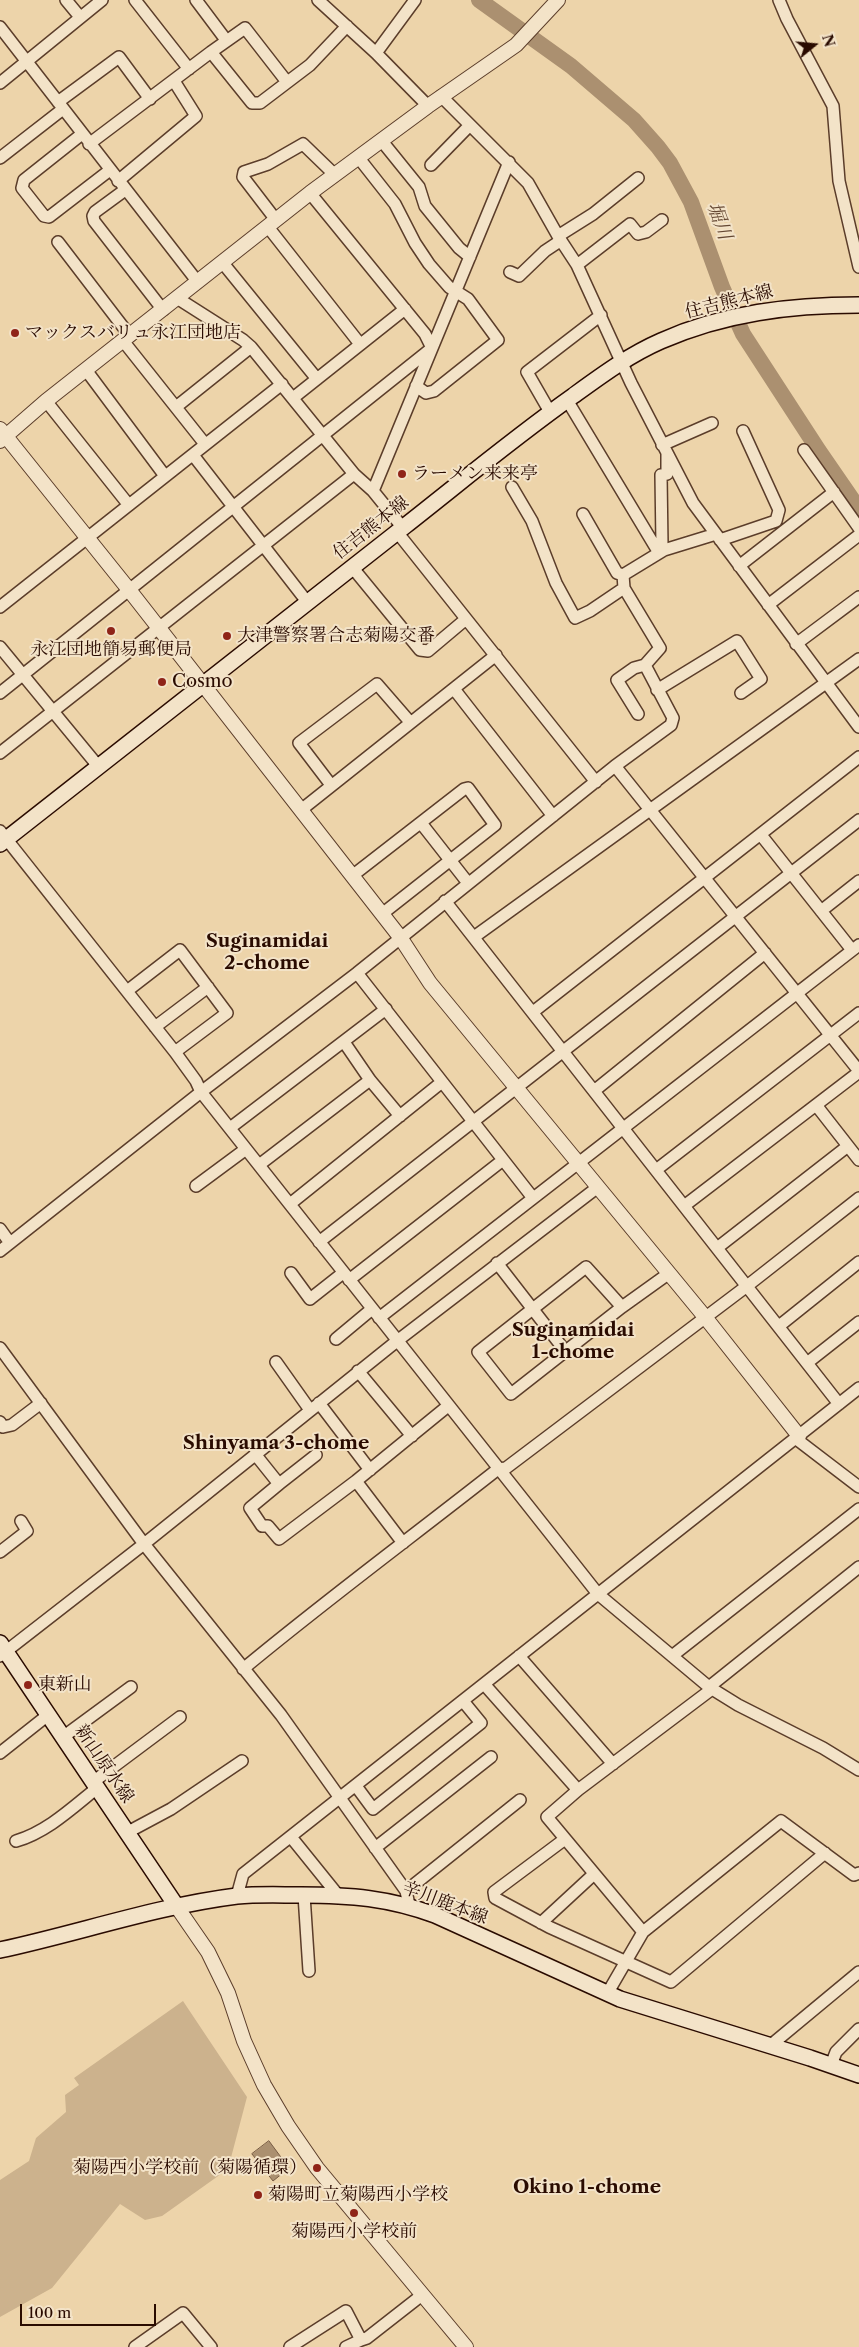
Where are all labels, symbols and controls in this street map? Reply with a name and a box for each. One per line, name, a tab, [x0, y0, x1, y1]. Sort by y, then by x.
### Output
north arrow	[789, 20, 839, 70]
text: N	[818, 32, 839, 49]
water label: 堀川	[702, 199, 736, 243]
street label: 住吉熊本線	[683, 281, 775, 323]
place label: マックスバリュ永江団地店	[25, 322, 241, 344]
marker: マックスバリュ永江団地店	[9, 327, 21, 339]
place label: ラーメン来来亭	[412, 463, 538, 485]
marker: ラーメン来来亭	[396, 468, 408, 480]
street label: 住吉熊本線	[329, 492, 413, 564]
marker: 永江団地簡易郵便局	[105, 625, 117, 637]
place label: 大津警察署合志菊陽交番	[237, 625, 435, 647]
marker: 大津警察署合志菊陽交番	[221, 630, 233, 642]
place label: 永江団地簡易郵便局	[30, 639, 192, 661]
place label: Cosmo	[172, 671, 233, 693]
marker: Cosmo	[156, 676, 168, 688]
district label: Suginamidai 2-chome	[206, 931, 328, 975]
district label: Suginamidai 1-chome	[512, 1320, 634, 1364]
district label: Shinyama 3-chome	[183, 1433, 369, 1455]
place label: 東新山	[38, 1674, 92, 1696]
marker: 東新山	[22, 1679, 34, 1691]
street label: 新山原水線	[70, 1721, 138, 1807]
street label: 辛川鹿本線	[399, 1877, 491, 1929]
place label: 菊陽西小学校前（菊陽循環）	[73, 2157, 307, 2179]
marker: 菊陽西小学校前（菊陽循環）	[311, 2162, 323, 2174]
district label: Okino 1-chome	[513, 2177, 661, 2199]
place label: 菊陽町立菊陽西小学校	[268, 2184, 448, 2206]
marker: 菊陽町立菊陽西小学校	[252, 2189, 264, 2201]
marker: 菊陽西小学校前	[348, 2207, 360, 2219]
place label: 菊陽西小学校前	[291, 2221, 417, 2243]
scale bar	[22, 2294, 159, 2326]
text: 100 m	[28, 2303, 71, 2322]

